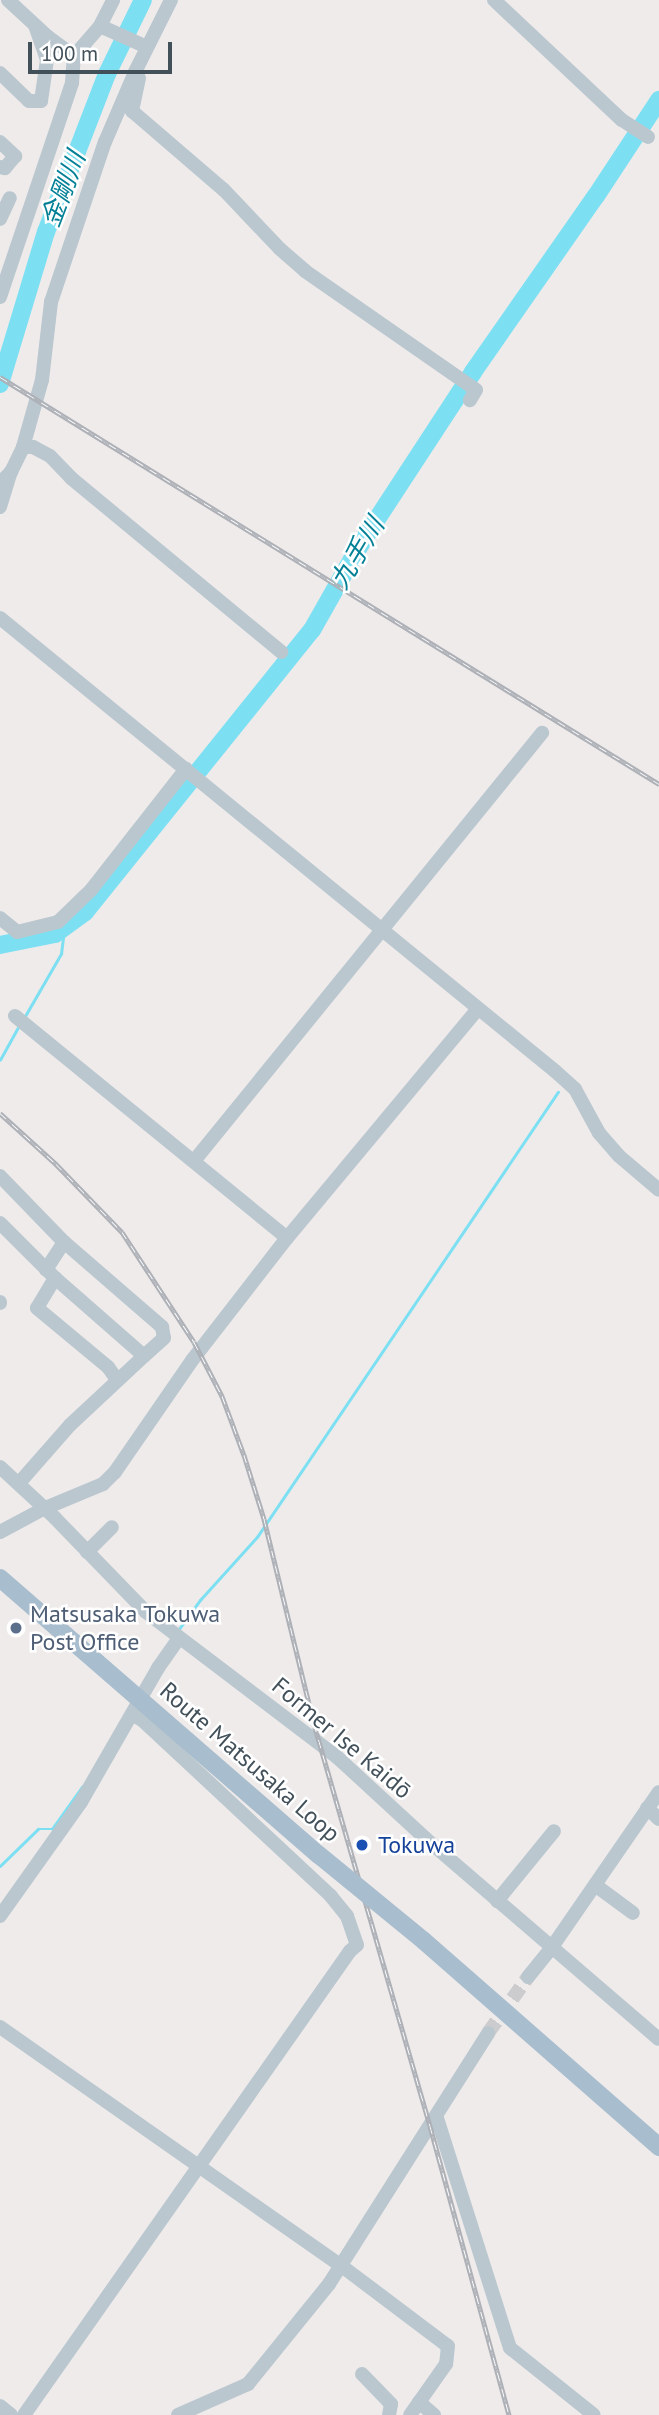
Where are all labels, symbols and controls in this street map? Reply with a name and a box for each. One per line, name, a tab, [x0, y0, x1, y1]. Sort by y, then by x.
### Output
scale bar	[32, 28, 175, 72]
text: 100 m	[41, 40, 98, 67]
water label: 金剛川	[34, 147, 92, 231]
water label: 九手川	[324, 512, 390, 594]
place label: Matsusaka Tokuwa Post Office	[30, 1600, 221, 1656]
marker: Matsusaka Tokuwa Post Office	[8, 1620, 24, 1636]
street label: Former Ise Kaidō	[266, 1671, 418, 1805]
street label: Route Matsusaka Loop	[154, 1676, 346, 1848]
place label: Tokuwa	[378, 1831, 455, 1859]
marker: Tokuwa	[352, 1835, 372, 1855]

